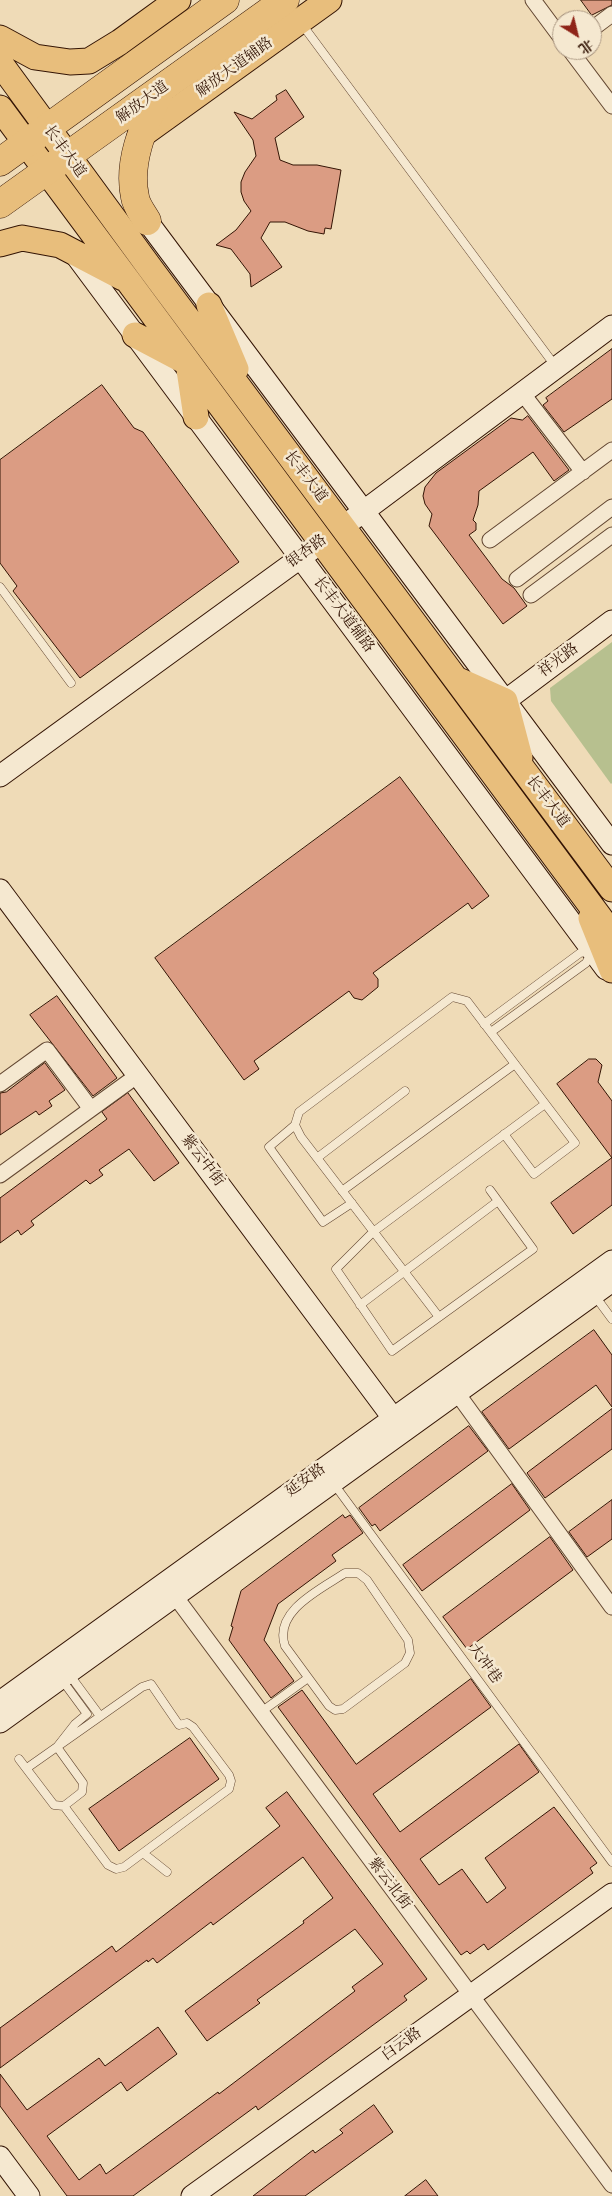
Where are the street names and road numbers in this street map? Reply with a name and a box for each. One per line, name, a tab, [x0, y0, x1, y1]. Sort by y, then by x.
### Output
street label: 解放大道辅路	[193, 34, 277, 102]
street label: 解放大道	[113, 78, 173, 128]
street label: 长丰大道	[39, 122, 89, 182]
street label: 长丰大道	[280, 448, 330, 506]
street label: 银杏路	[284, 531, 330, 573]
street label: 长丰大道辅路	[309, 574, 377, 656]
street label: 祥光路	[536, 640, 582, 682]
street label: 长丰大道	[522, 773, 572, 831]
street label: 紫云中街	[177, 1132, 227, 1190]
street label: 延安路	[283, 1460, 329, 1502]
street label: 大冲巷	[463, 1641, 505, 1687]
street label: 紫云北街	[364, 1855, 414, 1913]
street label: 白云路	[379, 2024, 425, 2066]

